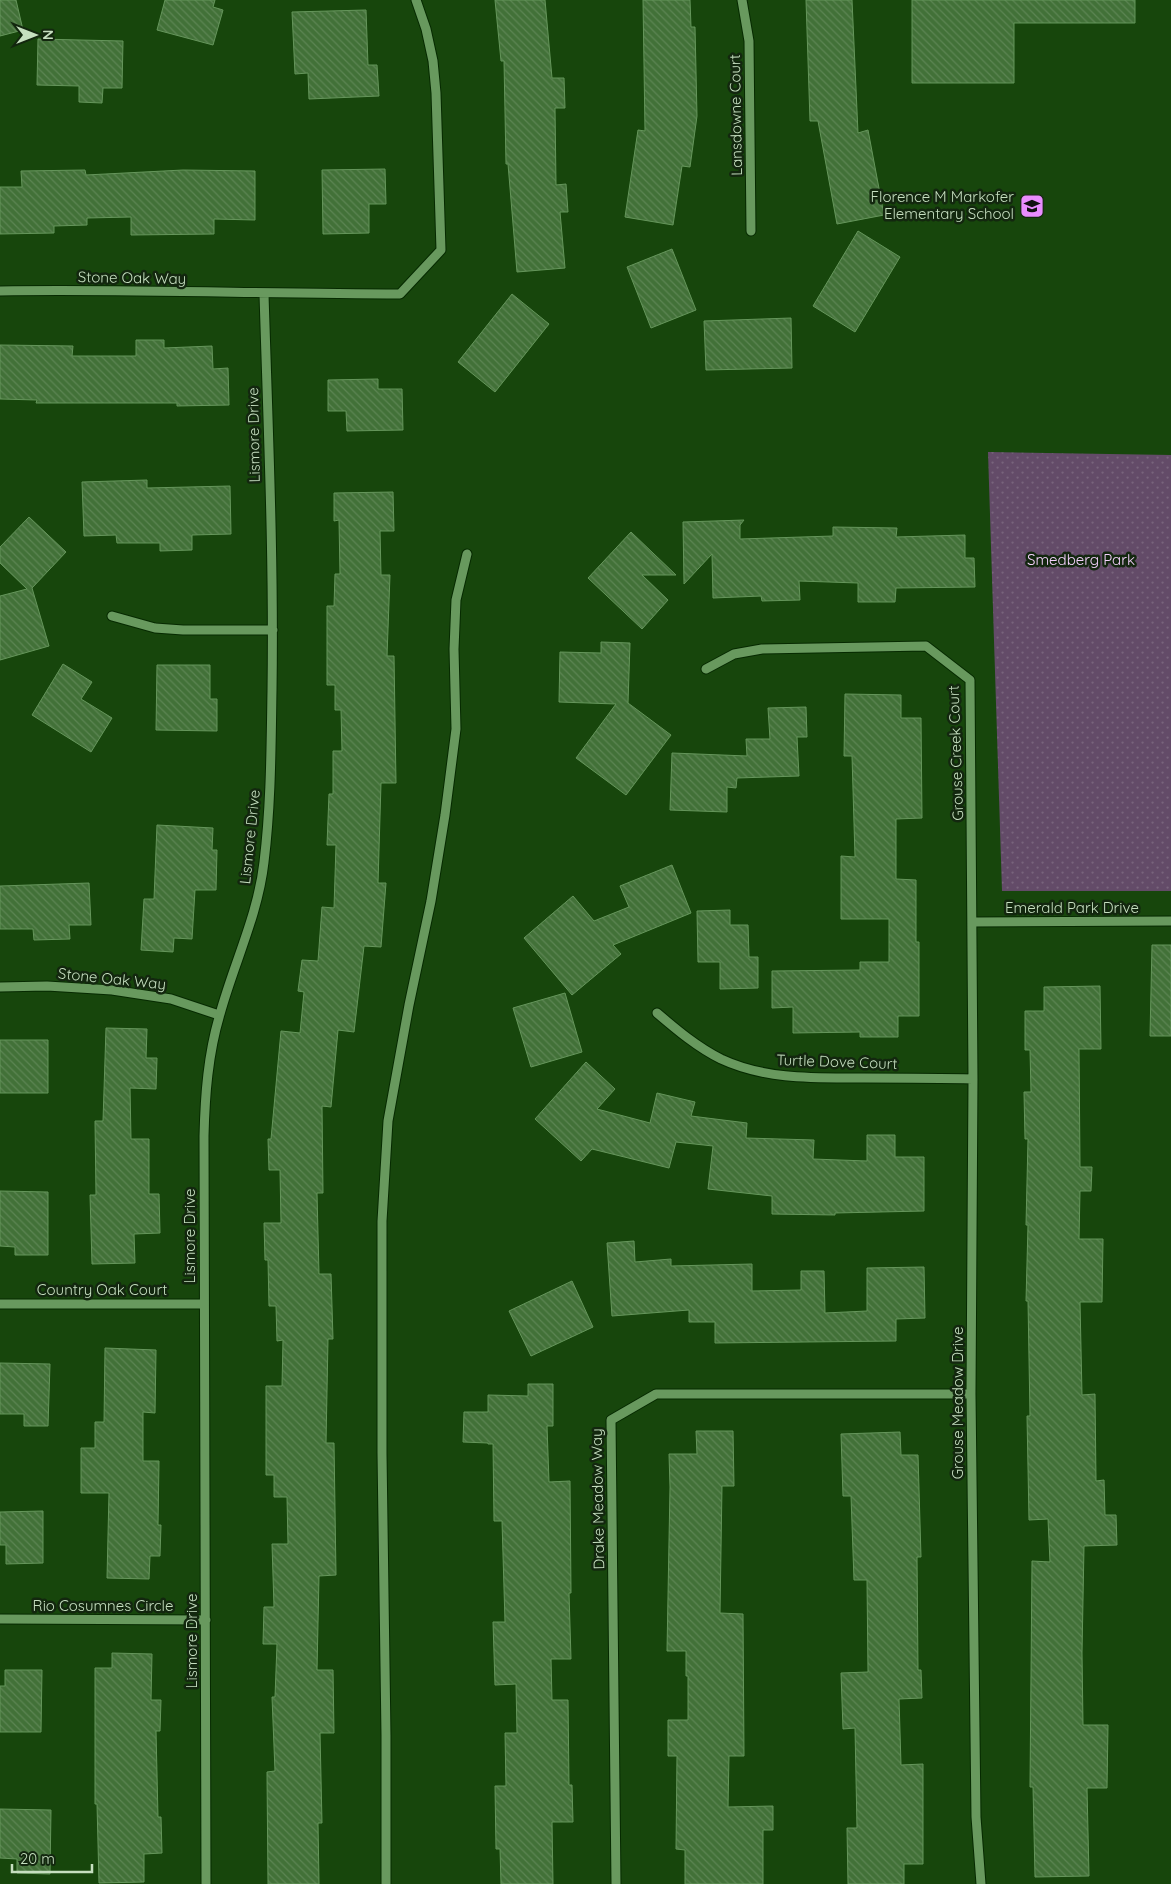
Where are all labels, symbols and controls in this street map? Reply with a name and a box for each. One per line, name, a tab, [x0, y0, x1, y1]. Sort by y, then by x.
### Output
north arrow	[10, 10, 60, 60]
text: N	[39, 30, 57, 40]
street label: Lansdowne Court	[725, 54, 746, 176]
place label: Florence M Markofer Elementary School	[871, 187, 1014, 223]
school or university icon: Florence M Markofer Elementary School	[1019, 193, 1045, 219]
street label: Stone Oak Way	[78, 267, 186, 288]
street label: Lismore Drive	[243, 387, 264, 483]
park label: Smedberg Park	[1027, 550, 1135, 569]
street label: Grouse Creek Court	[944, 685, 967, 821]
street label: Lismore Drive	[235, 789, 264, 885]
street label: Emerald Park Drive	[1005, 898, 1139, 917]
street label: Stone Oak Way	[57, 963, 167, 994]
street label: Turtle Dove Court	[776, 1050, 898, 1073]
street label: Lismore Drive	[180, 1188, 199, 1284]
street label: Country Oak Court	[37, 1280, 167, 1299]
street label: Grouse Meadow Drive	[948, 1327, 967, 1479]
street label: Drake Meadow Way	[587, 1428, 608, 1570]
street label: Lismore Drive	[182, 1593, 201, 1689]
street label: Rio Cosumnes Circle	[33, 1596, 173, 1615]
scale bar	[12, 1842, 92, 1874]
text: 20 m	[20, 1849, 55, 1868]

